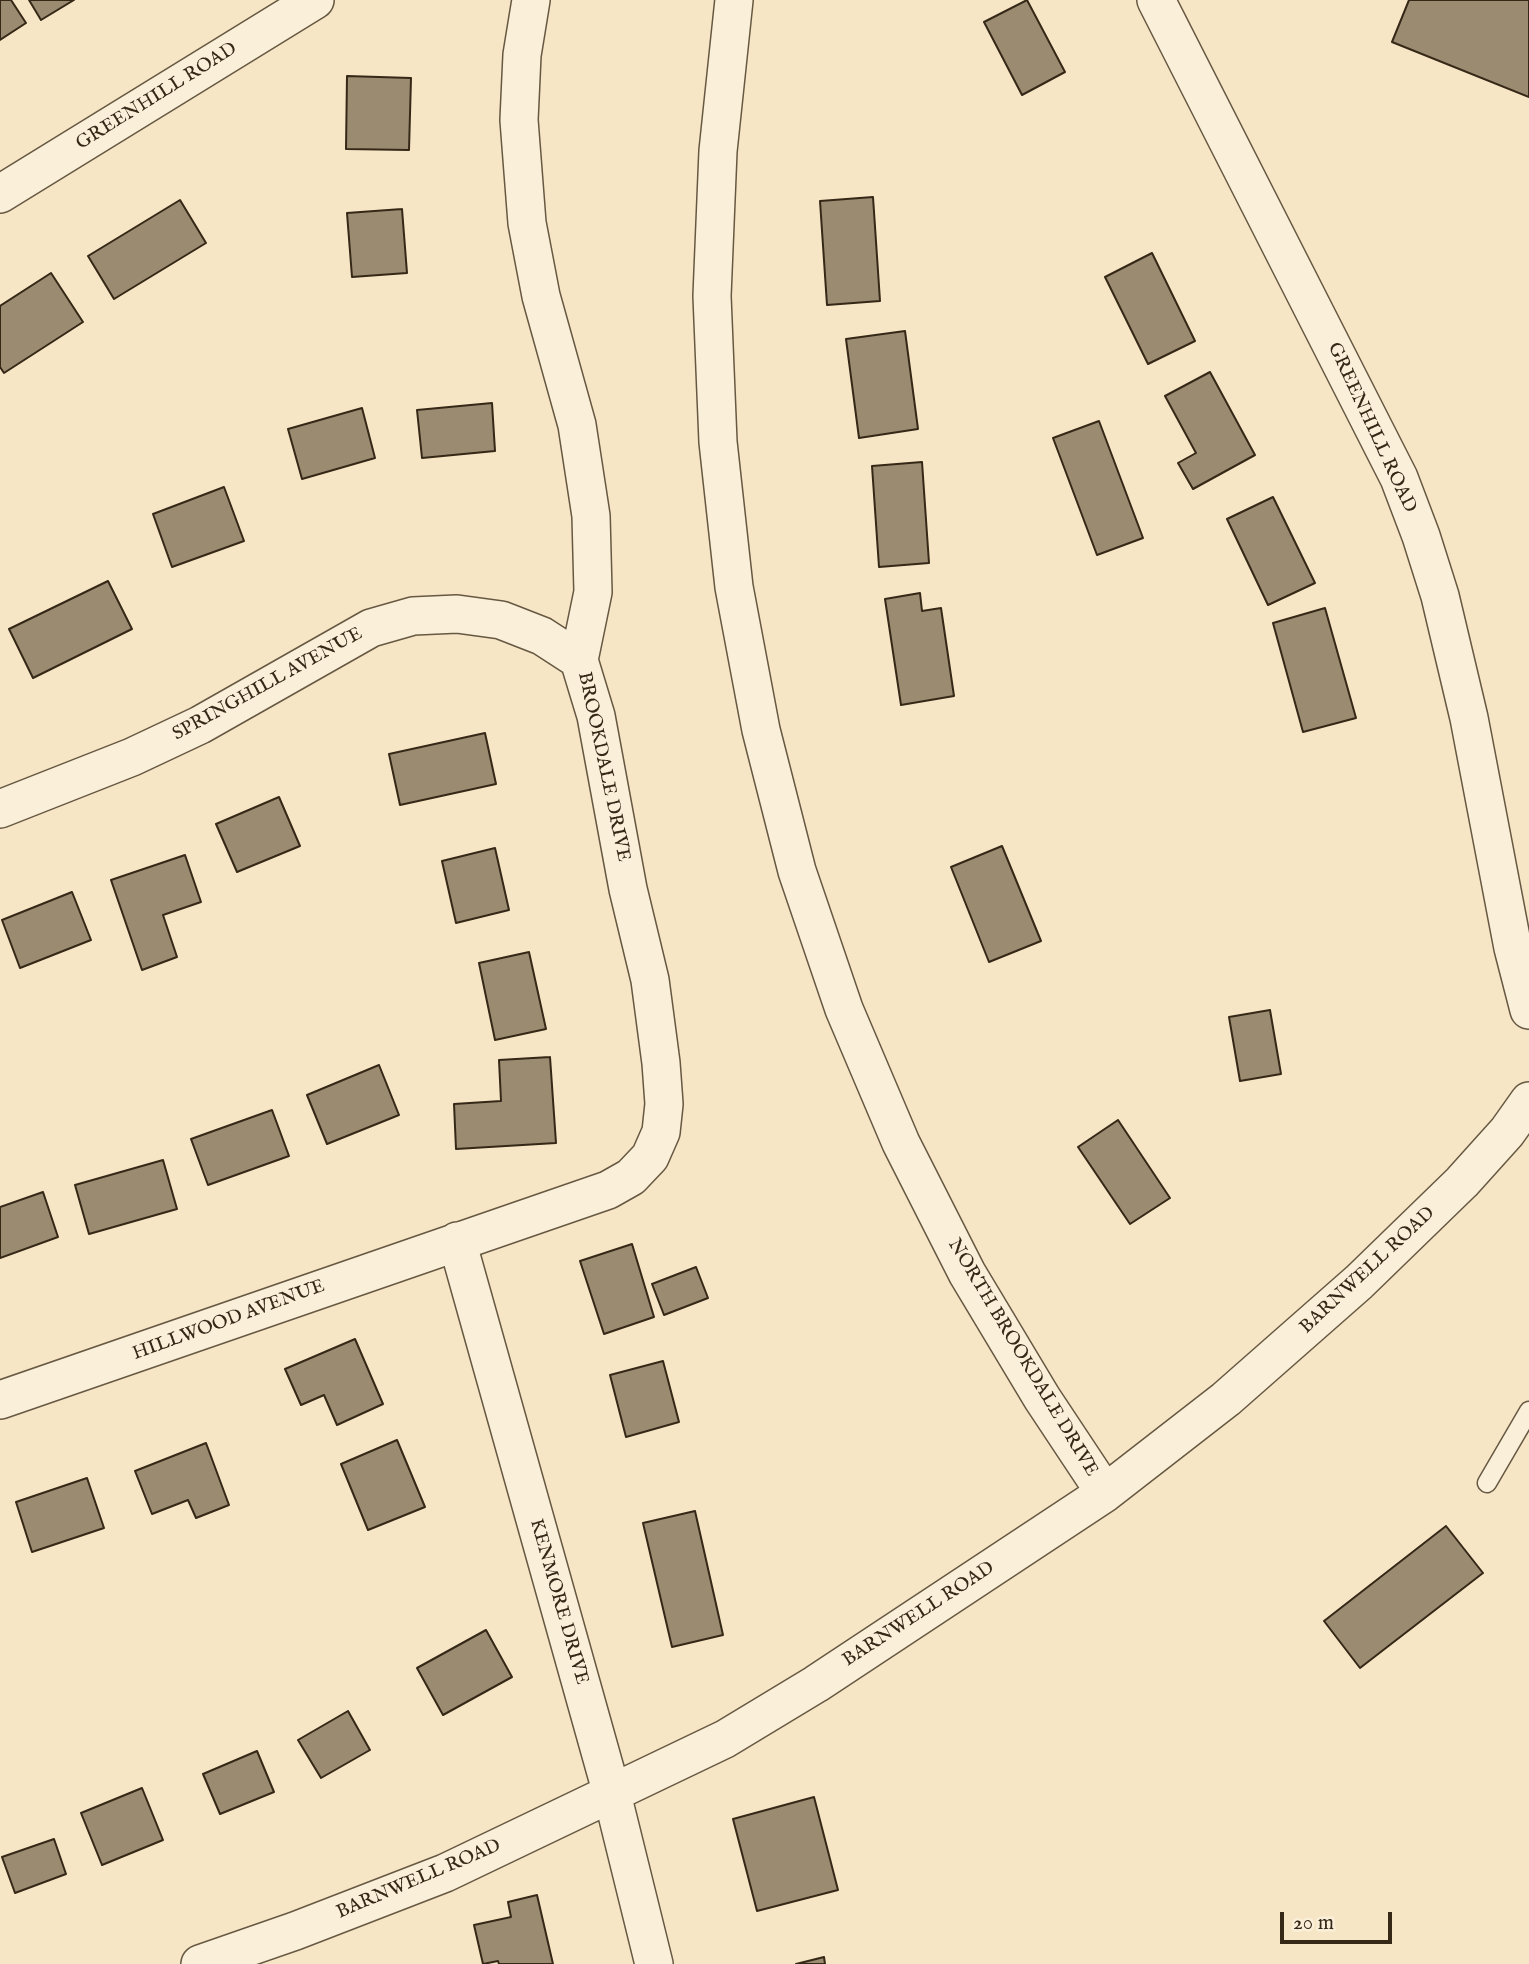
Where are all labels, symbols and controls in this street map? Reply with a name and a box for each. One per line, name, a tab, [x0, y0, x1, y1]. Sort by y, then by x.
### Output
street label: GREENHILL ROAD	[72, 38, 242, 156]
street label: GREENHILL ROAD	[1322, 339, 1420, 517]
street label: SPRINGHILL AVENUE	[169, 623, 367, 747]
street label: BROOKDALE DRIVE	[572, 670, 634, 864]
street label: BARNWELL ROAD	[1296, 1203, 1440, 1339]
street label: NORTH BROOKDALE DRIVE	[942, 1235, 1102, 1481]
street label: HILLWOOD AVENUE	[130, 1276, 328, 1366]
street label: KENMORE DRIVE	[523, 1517, 593, 1687]
street label: BARNWELL ROAD	[839, 1557, 999, 1673]
street label: BARNWELL ROAD	[333, 1835, 505, 1925]
scale bar	[1284, 1898, 1396, 1942]
text: 20 m	[1293, 1910, 1334, 1937]

